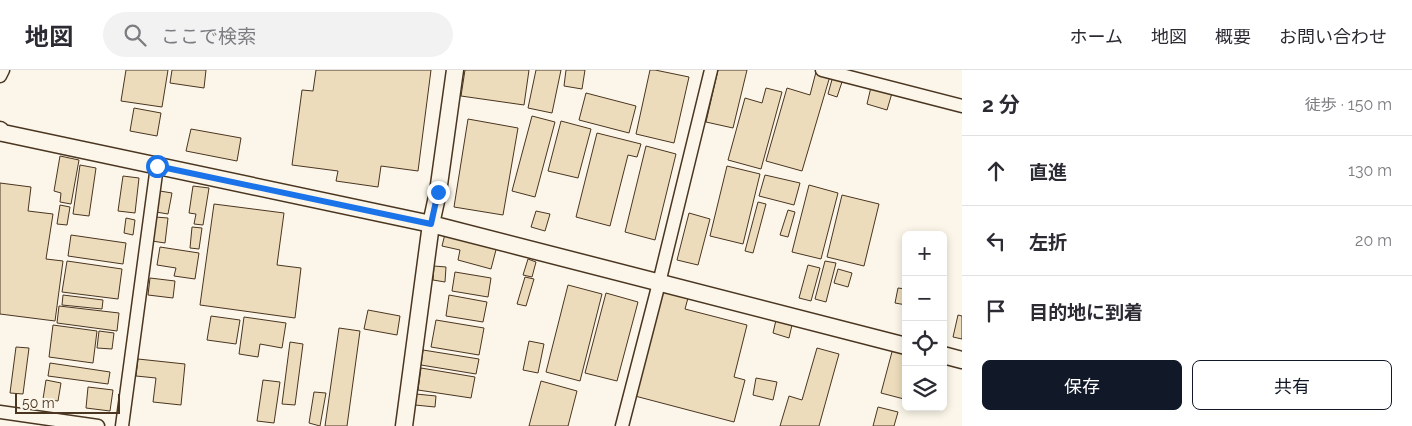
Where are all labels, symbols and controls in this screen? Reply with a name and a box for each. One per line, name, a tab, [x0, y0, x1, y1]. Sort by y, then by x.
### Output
search box	[103, 12, 453, 57]
icon: search	[121, 21, 149, 49]
text: 地図	[25, 22, 73, 51]
text: ここで検索	[161, 25, 256, 47]
text: ホーム	[1070, 26, 1123, 47]
text: 地図	[1151, 26, 1187, 47]
text: 概要	[1215, 26, 1251, 47]
text: お問い合わせ	[1279, 26, 1387, 47]
text: 2 分	[982, 92, 1020, 117]
text: 徒歩 · 150 m	[1305, 95, 1392, 114]
route start	[146, 155, 169, 178]
icon: ahead	[982, 157, 1010, 185]
text: 直進	[1029, 161, 1067, 183]
text: 130 m	[1348, 161, 1392, 180]
route end	[427, 181, 450, 204]
icon: left	[982, 227, 1010, 255]
map controls	[902, 231, 947, 411]
button: +	[902, 231, 947, 276]
text: 左折	[1029, 231, 1067, 253]
text: 20 m	[1355, 231, 1392, 250]
button: −	[902, 276, 947, 321]
icon: arrive	[982, 297, 1010, 325]
text: 目的地に到着	[1029, 301, 1143, 323]
button: locate	[902, 321, 947, 366]
button: 保存	[982, 360, 1182, 410]
button: 共有	[1192, 360, 1392, 410]
button: layers	[902, 366, 947, 411]
scale bar	[15, 391, 120, 414]
text: 50 m	[22, 395, 55, 411]

